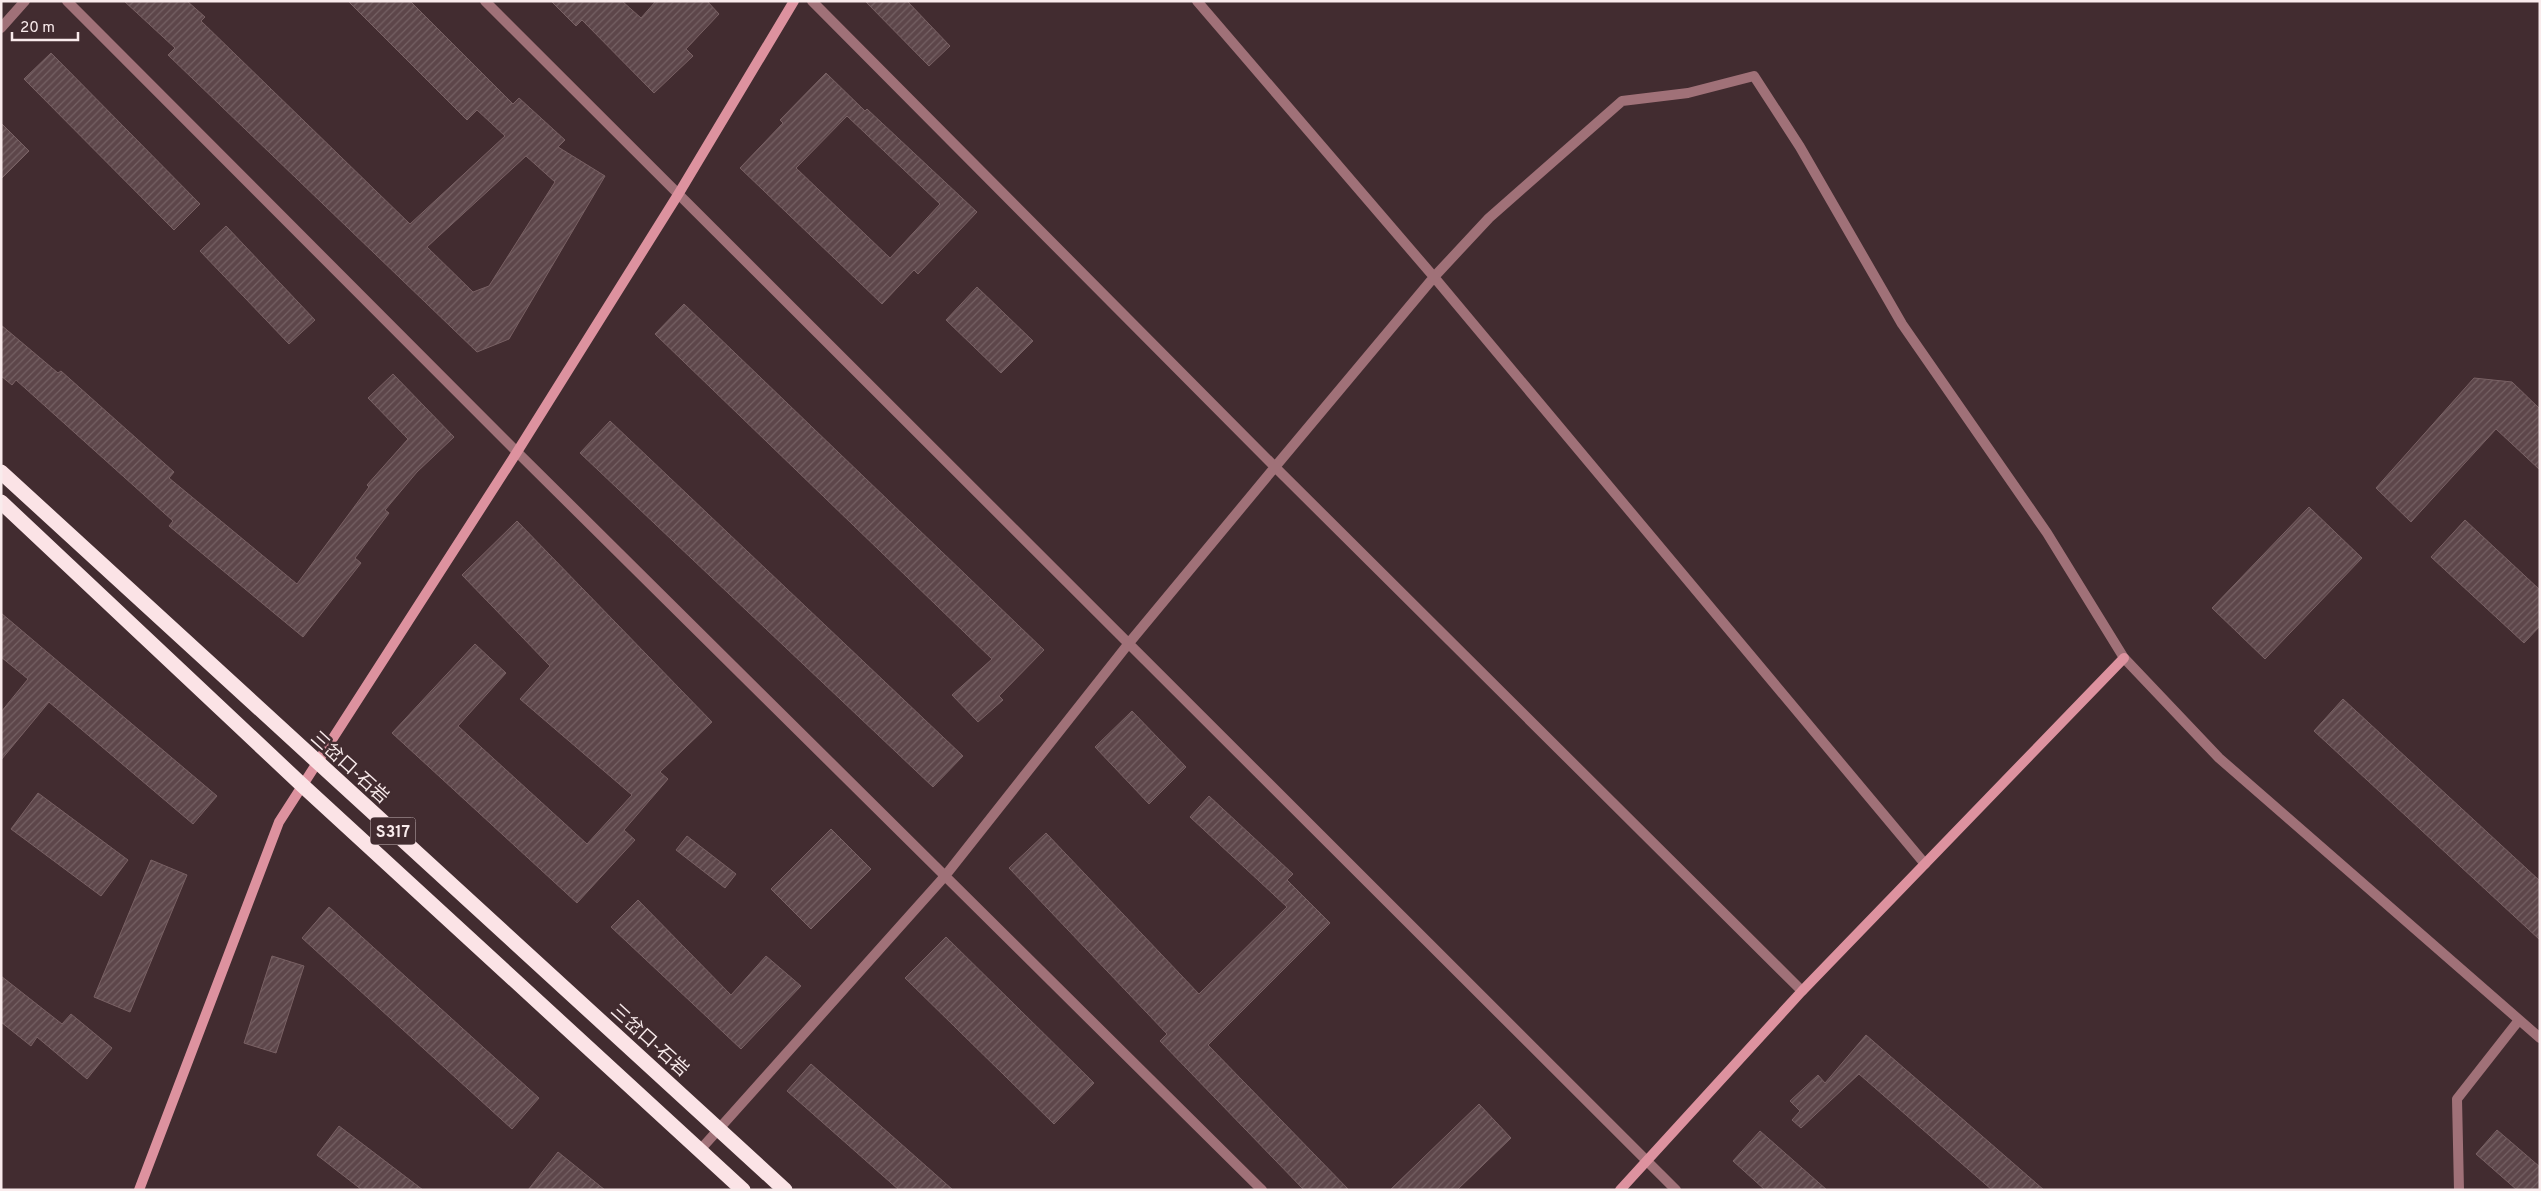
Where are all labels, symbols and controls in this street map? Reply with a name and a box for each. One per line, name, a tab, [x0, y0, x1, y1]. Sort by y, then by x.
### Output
scale bar	[12, 10, 79, 42]
text: 20 m	[20, 19, 55, 38]
street label: 三岔口-石岩	[305, 727, 393, 809]
road number: S317	[370, 818, 416, 844]
street label: 三岔口-石岩	[605, 1000, 693, 1082]

